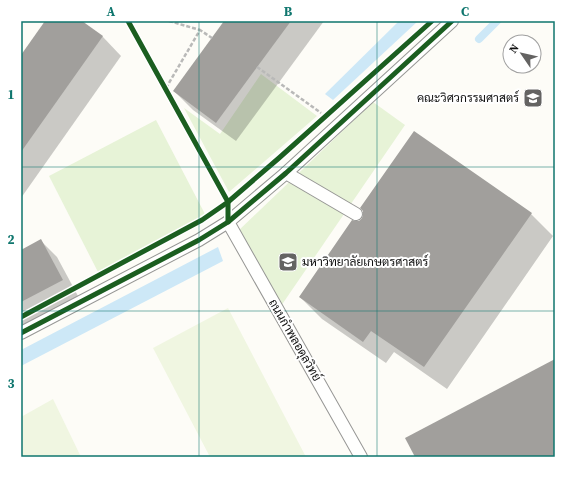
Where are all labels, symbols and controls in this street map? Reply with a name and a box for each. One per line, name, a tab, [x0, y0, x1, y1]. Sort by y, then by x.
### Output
text: A	[107, 3, 116, 20]
text: B	[284, 3, 293, 20]
text: C	[461, 3, 469, 20]
north arrow	[502, 34, 542, 74]
text: N	[506, 41, 523, 56]
text: 1	[7, 86, 15, 103]
school or university icon: คณะวิศวกรรมศาสตร์	[522, 87, 544, 109]
place label: คณะวิศวกรรมศาสตร์	[417, 90, 519, 106]
text: 2	[7, 231, 15, 248]
school or university icon: มหาวิทยาลัยเกษตรศาสตร์	[277, 251, 299, 273]
place label: มหาวิทยาลัยเกษตรศาสตร์	[302, 254, 428, 270]
street label: ถนนกำพลอดุลวิทย์	[264, 296, 325, 385]
text: 3	[7, 375, 15, 392]

